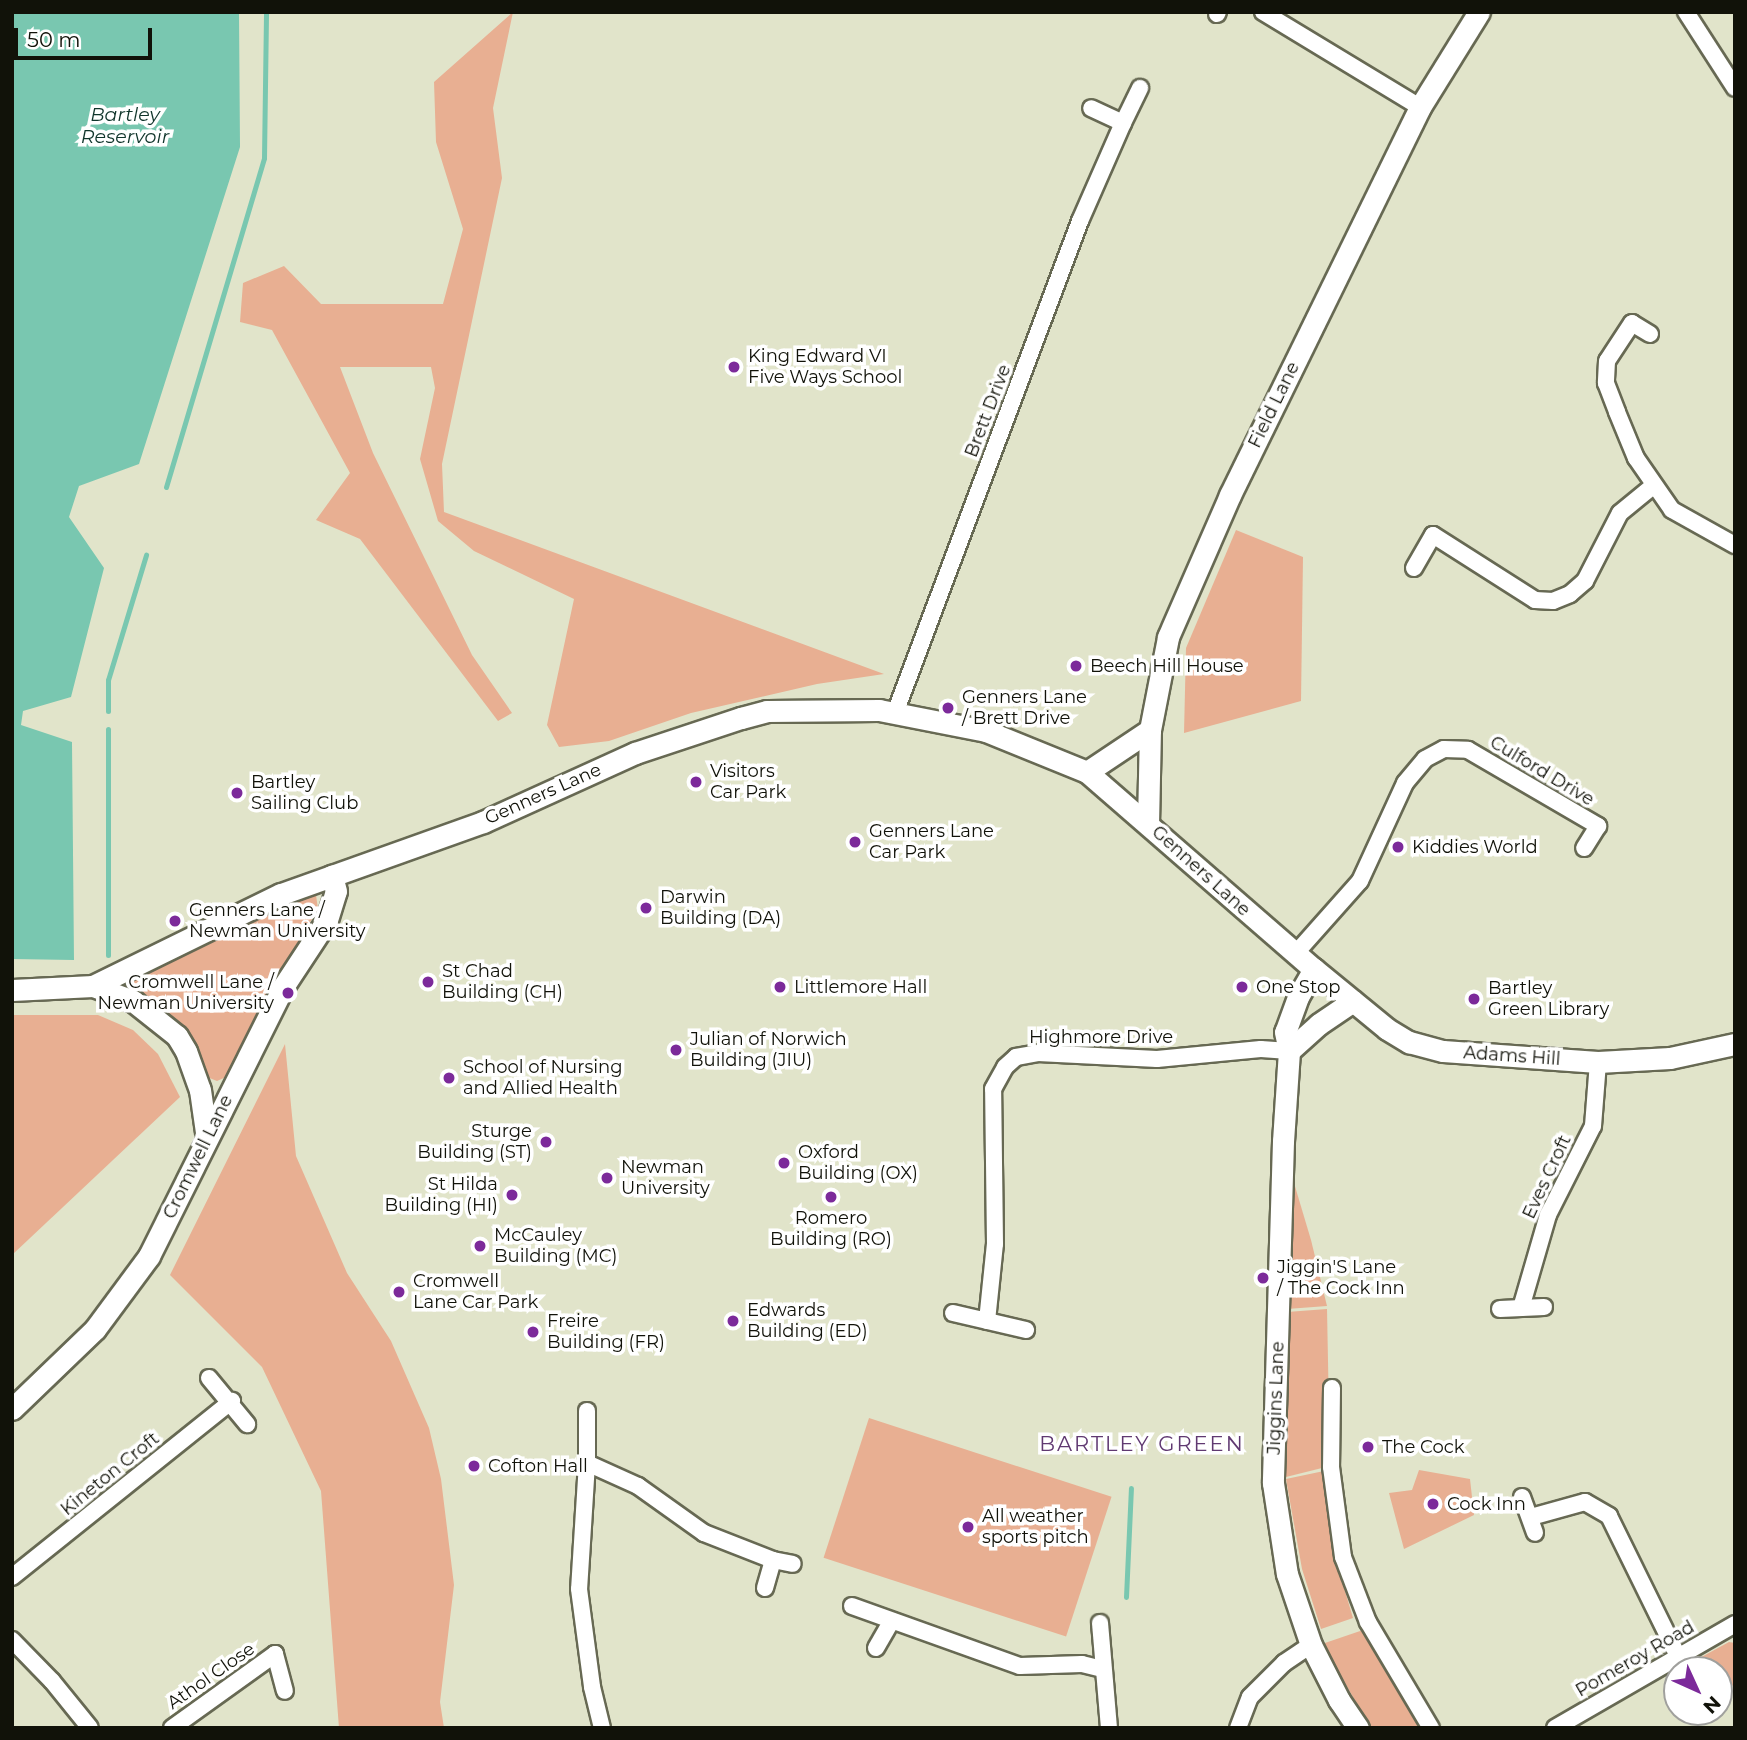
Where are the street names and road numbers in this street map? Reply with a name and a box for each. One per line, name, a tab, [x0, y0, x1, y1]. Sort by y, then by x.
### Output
street label: Field Lane	[1244, 358, 1304, 452]
street label: Brett Drive	[960, 362, 1016, 460]
street label: Culford Drive	[1486, 731, 1598, 811]
street label: Genners Lane	[482, 759, 604, 829]
street label: Genners Lane	[1147, 821, 1255, 921]
street label: Highmore Drive	[1029, 1026, 1173, 1048]
street label: Adams Hill	[1463, 1042, 1561, 1070]
street label: Cromwell Lane	[159, 1092, 237, 1222]
street label: Eves Croft	[1518, 1132, 1576, 1222]
street label: Jiggins Lane	[1263, 1341, 1289, 1455]
street label: Kineton Croft	[56, 1428, 164, 1520]
street label: Pomeroy Road	[1572, 1616, 1698, 1702]
street label: Athol Close	[163, 1638, 259, 1714]

